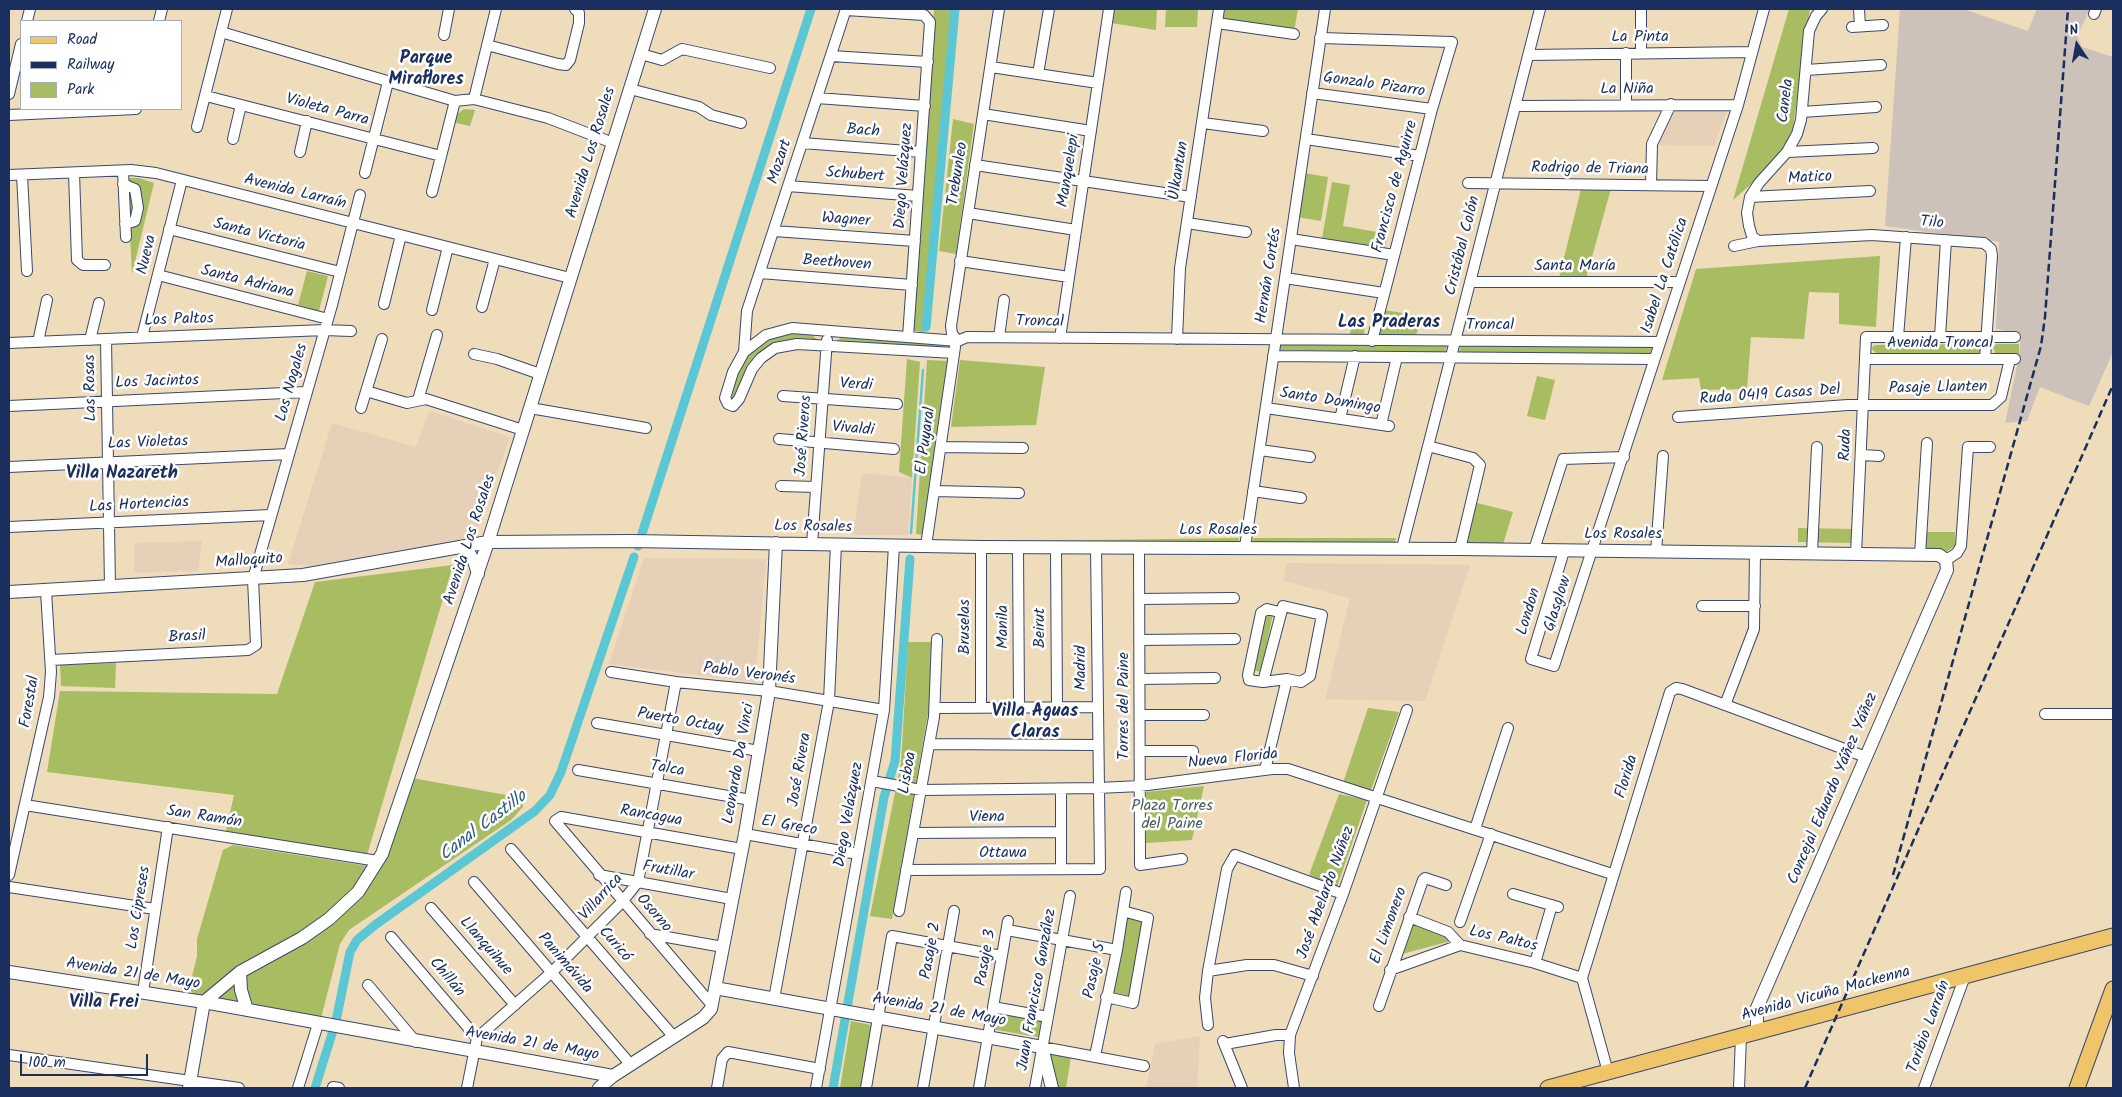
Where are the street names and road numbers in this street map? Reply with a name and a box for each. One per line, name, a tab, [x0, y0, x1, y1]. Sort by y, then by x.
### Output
street label: La Pinta	[1611, 28, 1669, 48]
street label: Gonzalo Pizarro	[1322, 69, 1426, 103]
street label: Canela	[1775, 78, 1799, 124]
street label: La Niña	[1600, 80, 1654, 100]
street label: Avenida Los Rosales	[563, 85, 621, 221]
street label: Violeta Parra	[283, 91, 371, 131]
street label: Francisco de Aguirre	[1369, 119, 1423, 255]
street label: Bach	[846, 121, 880, 143]
street label: Diego Velázquez	[892, 122, 918, 230]
street label: Manquelepi	[1055, 133, 1085, 209]
street label: Mozart	[765, 137, 797, 187]
street label: Ülkantun	[1166, 140, 1194, 202]
street label: Trebunleo	[945, 141, 973, 207]
street label: Rodrigo de Triana	[1531, 159, 1649, 181]
street label: Schubert	[825, 164, 885, 188]
street label: Matico	[1787, 168, 1833, 190]
street label: Avenida Larraín	[242, 171, 348, 215]
street label: Cristóbal Colón	[1442, 194, 1486, 298]
street label: Wagner	[821, 210, 871, 232]
street label: Tilo	[1920, 214, 1944, 234]
street label: Santa Victoria	[211, 215, 307, 257]
street label: Isabel La Católica	[1638, 216, 1694, 336]
street label: Hernán Cortés	[1253, 227, 1287, 325]
street label: Nueva	[134, 233, 162, 277]
street label: Beethoven	[802, 252, 872, 276]
street label: Santa María	[1534, 257, 1616, 277]
street label: Santa Adriana	[199, 262, 295, 304]
street label: Los Paltos	[144, 310, 214, 332]
street label: Troncal	[1016, 313, 1064, 333]
street label: Troncal	[1466, 316, 1514, 336]
street label: Avenida Troncal	[1887, 334, 1993, 354]
street label: Los Nogales	[273, 342, 313, 424]
street label: Las Rosas	[82, 354, 102, 422]
street label: Los Jacintos	[115, 372, 199, 394]
street label: Verdi	[839, 375, 873, 397]
street label: Pasaje Llanten	[1888, 379, 1988, 399]
street label: Ruda 0419 Casas Del	[1699, 382, 1841, 410]
street label: Santo Domingo	[1278, 385, 1382, 419]
street label: José Riveros	[793, 395, 817, 477]
street label: El Puyaral	[913, 406, 941, 476]
street label: Vivaldi	[831, 419, 875, 441]
street label: Ruda	[1837, 428, 1857, 462]
street label: Las Violetas	[107, 433, 189, 455]
street label: Avenida Los Rosales	[441, 472, 501, 608]
street label: Las Hortencias	[89, 494, 189, 518]
street label: Los Rosales	[774, 518, 852, 538]
street label: Los Rosales	[1179, 521, 1257, 541]
street label: Los Rosales	[1584, 525, 1662, 545]
street label: Malloquito	[215, 550, 283, 574]
street label: Glasglow	[1541, 574, 1577, 634]
street label: London	[1514, 586, 1546, 638]
street label: Bruselas	[956, 599, 976, 655]
street label: Manila	[994, 605, 1014, 649]
street label: Beirut	[1031, 608, 1051, 648]
street label: Brasil	[168, 627, 206, 649]
street label: Madrid	[1072, 645, 1092, 691]
street label: Torres del Paine	[1115, 652, 1135, 760]
street label: Pablo Veronés	[702, 660, 796, 690]
street label: Forestal	[17, 674, 45, 730]
street label: Concejal Eduardo Yáñez Yáñez	[1785, 690, 1883, 888]
street label: Leonardo Da Vinci	[720, 702, 760, 826]
street label: Puerto Octay	[636, 705, 724, 739]
street label: José Rivera	[785, 731, 817, 809]
street label: Nueva Florida	[1187, 746, 1279, 774]
street label: Lisboa	[896, 750, 922, 796]
street label: Florida	[1612, 753, 1644, 801]
street label: Talca	[648, 758, 686, 782]
street label: Diego Velázquez	[831, 761, 869, 869]
street label: Rancagua	[618, 802, 684, 832]
street label: San Ramón	[165, 803, 243, 833]
street label: Viena	[969, 808, 1005, 828]
street label: El Greco	[760, 813, 818, 841]
street label: José Abelardo Núñez	[1294, 824, 1360, 962]
street label: Ottawa	[979, 844, 1027, 864]
street label: Frutillar	[641, 858, 695, 886]
street label: Los Cipreses	[124, 865, 156, 951]
street label: Villarrica	[576, 871, 628, 925]
street label: El Limonero	[1367, 885, 1413, 967]
street label: Osorno	[631, 891, 675, 937]
street label: Juan Francisco González	[1014, 908, 1062, 1072]
street label: Llanquihue	[454, 914, 516, 980]
street label: Pasaje 2	[918, 921, 946, 981]
street label: Curicó	[593, 923, 635, 967]
street label: Los Paltos	[1467, 923, 1539, 957]
street label: Pasaje 3	[973, 928, 1001, 988]
street label: Panimávida	[532, 929, 596, 999]
street label: Pasaje 5	[1081, 941, 1111, 1001]
street label: Chillán	[424, 954, 468, 1002]
street label: Avenida 21 de Mayo	[65, 955, 201, 995]
street label: Avenida Vicuña Mackenna	[1739, 963, 1913, 1027]
street label: Toribio Larraín	[1904, 978, 1956, 1076]
street label: Avenida 21 de Mayo	[871, 990, 1007, 1032]
street label: Avenida 21 de Mayo	[464, 1024, 600, 1066]

